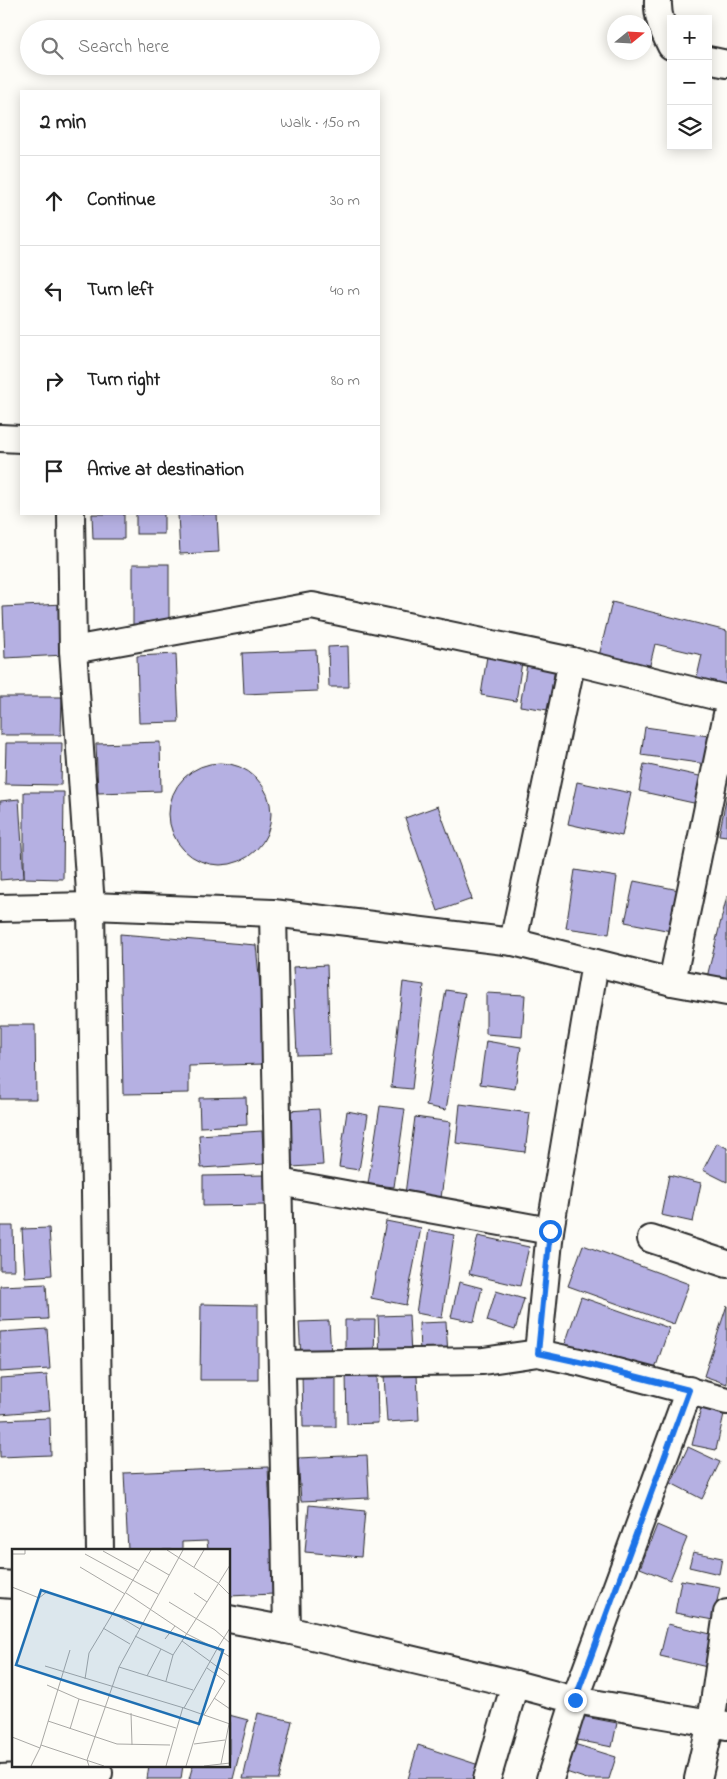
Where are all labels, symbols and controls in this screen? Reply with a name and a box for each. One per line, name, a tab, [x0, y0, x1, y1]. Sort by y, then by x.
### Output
north arrow	[607, 15, 652, 60]
map controls	[667, 15, 712, 150]
button: +	[667, 15, 712, 60]
search box	[20, 20, 380, 75]
icon: search	[38, 34, 66, 62]
text: Search here	[78, 34, 169, 61]
button: −	[667, 60, 712, 105]
button: layers	[667, 105, 712, 150]
text: 2 min	[40, 108, 86, 138]
text: Walk · 150 m	[280, 111, 360, 135]
icon: ahead	[40, 187, 68, 215]
text: Continue	[87, 187, 155, 214]
text: 30 m	[330, 189, 360, 213]
icon: left	[40, 277, 68, 305]
text: Turn left	[87, 277, 154, 304]
text: 40 m	[330, 279, 360, 303]
icon: right	[40, 367, 68, 395]
text: Turn right	[87, 367, 160, 394]
text: 80 m	[331, 369, 360, 393]
icon: arrive	[40, 457, 68, 485]
text: Arrive at destination	[87, 457, 244, 484]
route start	[539, 1220, 562, 1243]
inset map	[12, 1549, 230, 1766]
route end	[564, 1689, 587, 1712]

